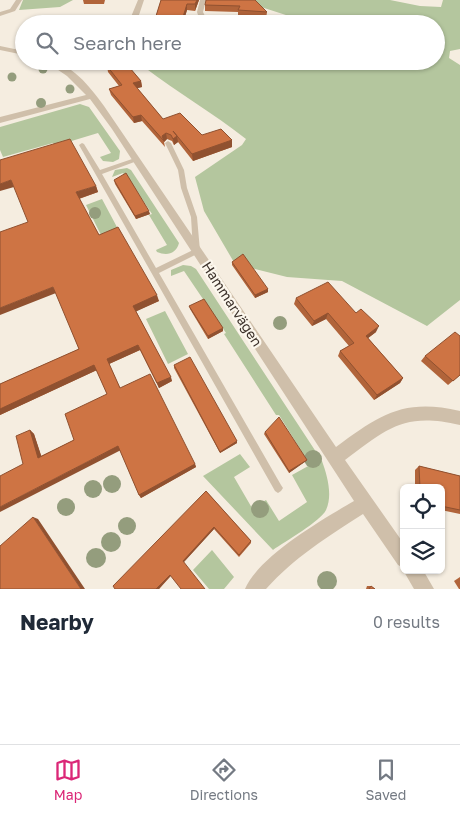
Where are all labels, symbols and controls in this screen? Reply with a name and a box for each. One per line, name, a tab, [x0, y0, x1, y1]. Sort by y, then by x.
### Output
search box	[15, 15, 445, 70]
icon: search	[33, 29, 61, 57]
text: Search here	[73, 31, 182, 54]
street label: Hammarvägen	[199, 258, 266, 349]
map controls	[400, 484, 445, 574]
button: locate	[400, 484, 445, 529]
button: layers	[400, 529, 445, 574]
text: Nearby	[20, 609, 94, 635]
text: 0 results	[373, 612, 440, 632]
tab: Map	[54, 756, 82, 803]
tab: Directions	[190, 756, 258, 803]
tab: Saved	[365, 756, 406, 803]

